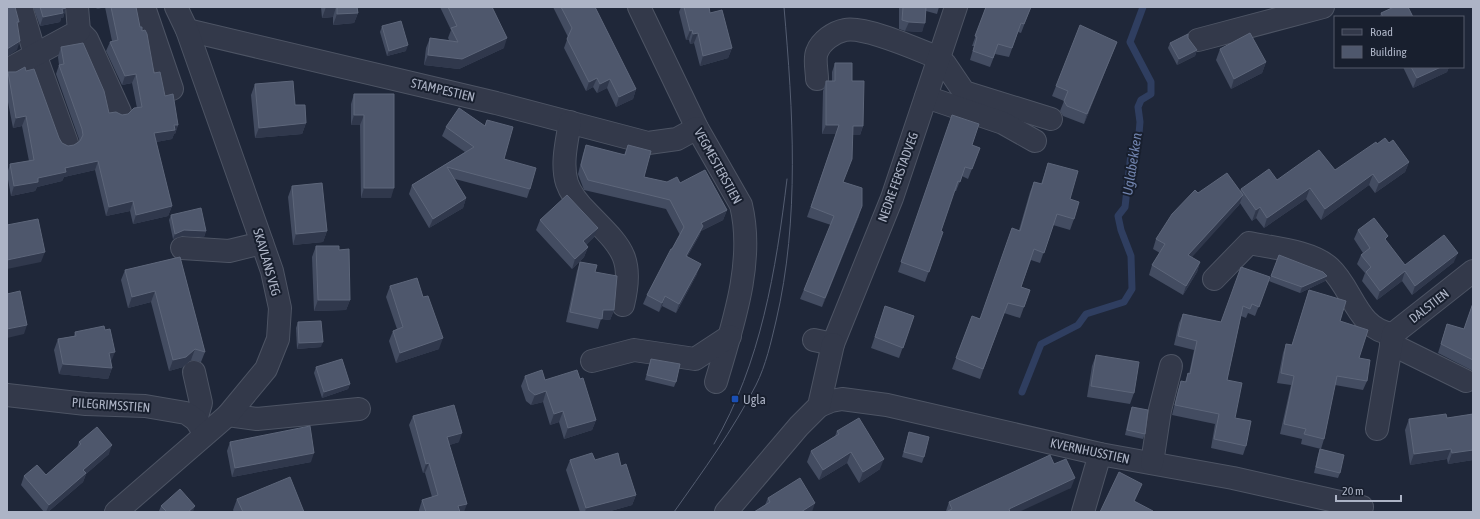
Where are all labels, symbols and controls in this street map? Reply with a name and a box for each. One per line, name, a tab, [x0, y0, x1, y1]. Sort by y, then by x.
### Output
legend	[1334, 16, 1464, 68]
text: Road	[1370, 25, 1393, 39]
text: Building	[1370, 45, 1408, 59]
street label: STAMPESTIEN	[409, 75, 477, 105]
street label: VEGMESTERSTIEN	[691, 126, 745, 206]
street label: NEDRE FERSTADVEG	[875, 130, 921, 224]
water label: Uglabekken	[1119, 131, 1145, 196]
street label: SKAVLANS VEG	[250, 227, 284, 298]
street label: DALSTIEN	[1406, 286, 1452, 326]
place label: Ugla	[743, 392, 766, 407]
marker: Ugla	[730, 394, 740, 404]
street label: PILEGRIMSSTIEN	[71, 395, 151, 415]
street label: KVERNHUSSTIEN	[1049, 435, 1131, 467]
scale bar	[1336, 477, 1401, 503]
text: 20 m	[1342, 484, 1364, 498]

